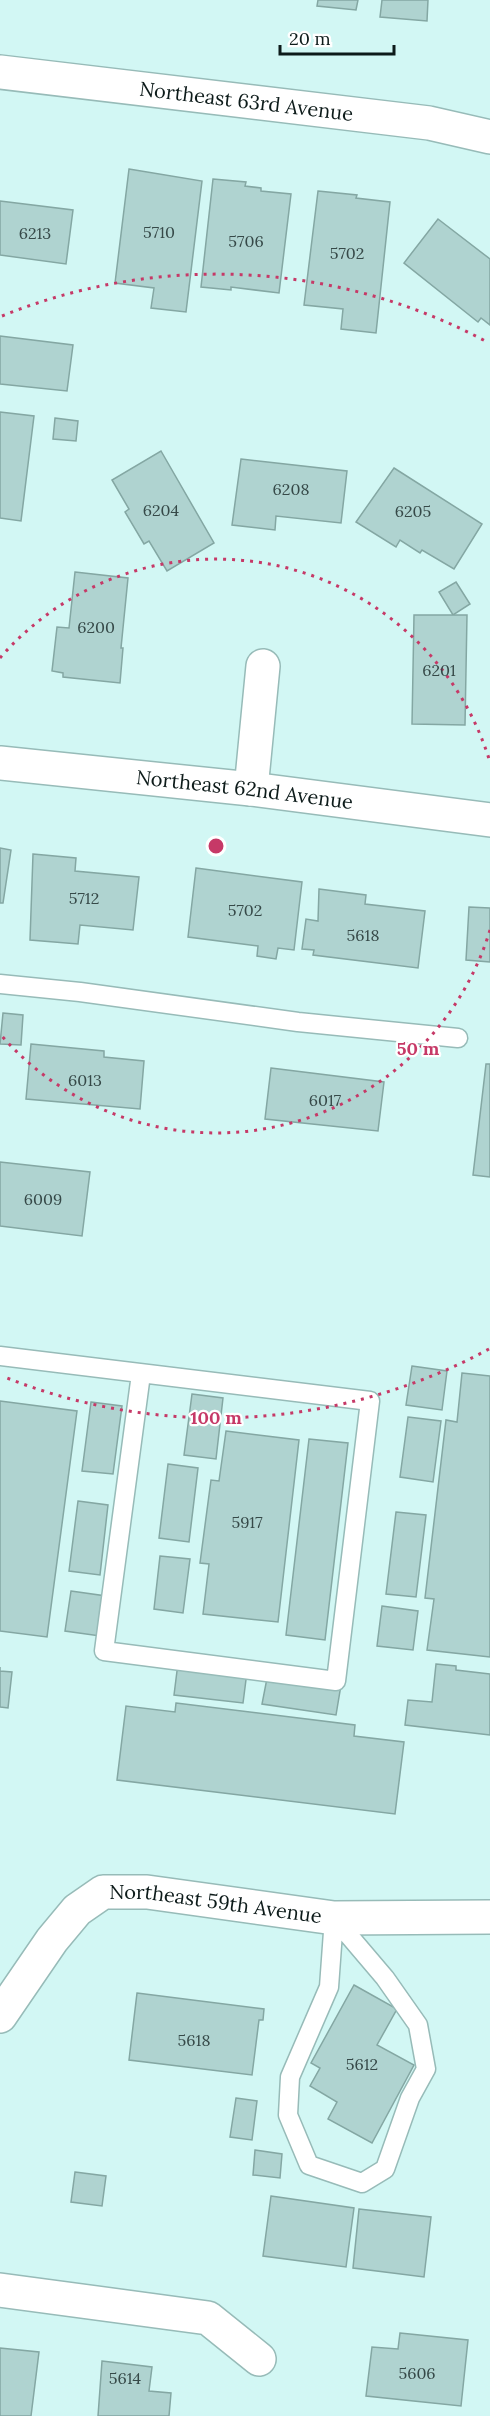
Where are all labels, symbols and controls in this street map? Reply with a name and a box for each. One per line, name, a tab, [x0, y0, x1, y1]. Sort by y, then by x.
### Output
scale bar	[280, 18, 394, 56]
text: 20 m	[289, 27, 331, 50]
street label: Northeast 63rd Avenue	[138, 76, 355, 126]
house number: 5710	[143, 222, 175, 242]
house number: 6213	[19, 223, 51, 243]
house number: 5706	[228, 231, 264, 251]
house number: 5702	[330, 243, 364, 263]
house number: 6208	[273, 479, 309, 499]
house number: 6204	[143, 500, 180, 520]
house number: 6205	[395, 501, 431, 521]
house number: 6200	[77, 617, 115, 637]
house number: 6201	[422, 660, 456, 680]
street label: Northeast 62nd Avenue	[135, 764, 355, 814]
centre of rings	[206, 836, 226, 856]
house number: 5712	[69, 888, 99, 908]
house number: 5702	[228, 900, 262, 920]
house number: 5618	[347, 925, 379, 945]
text: 50 m	[397, 1037, 440, 1060]
house number: 6013	[68, 1070, 102, 1090]
house number: 6017	[309, 1090, 342, 1110]
house number: 6009	[24, 1189, 62, 1209]
text: 100 m	[190, 1406, 242, 1429]
house number: 5917	[231, 1512, 263, 1532]
street label: Northeast 59th Avenue	[109, 1879, 324, 1928]
house number: 5618	[178, 2030, 210, 2050]
house number: 5612	[346, 2054, 378, 2074]
house number: 5606	[398, 2363, 436, 2383]
house number: 5614	[109, 2368, 142, 2388]

